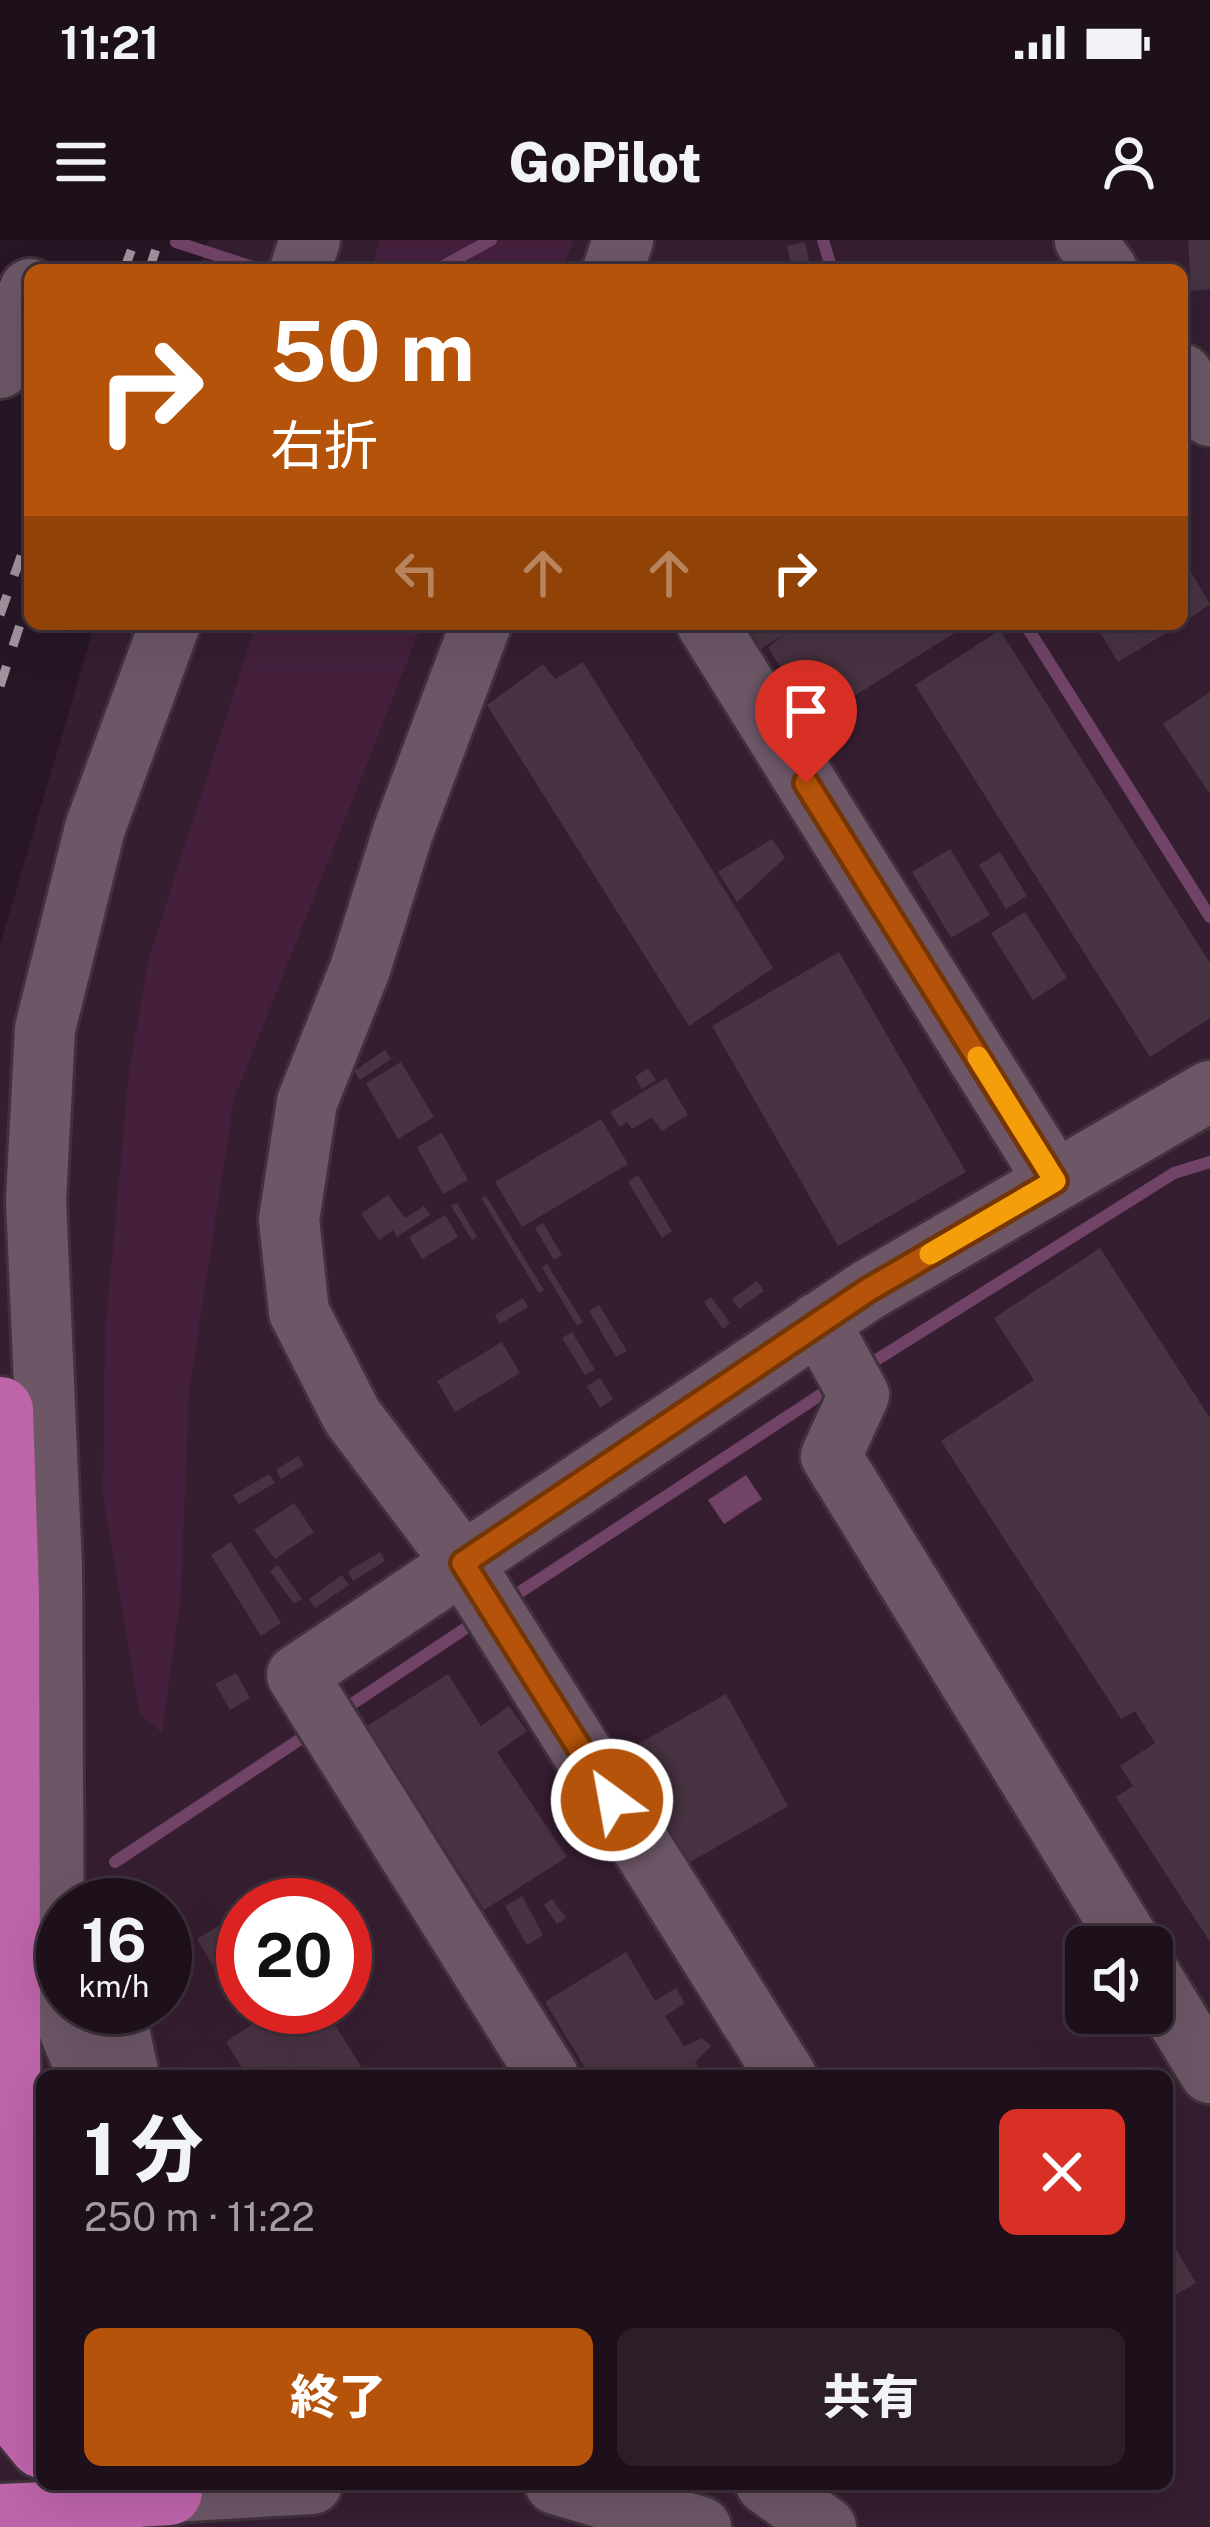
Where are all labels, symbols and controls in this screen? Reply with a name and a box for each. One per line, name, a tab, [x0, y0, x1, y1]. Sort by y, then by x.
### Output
text: 11:21	[60, 16, 159, 69]
icon: menu	[48, 129, 114, 195]
icon: person	[1096, 129, 1162, 195]
text: GoPilot	[508, 131, 702, 194]
text: 50 m	[270, 301, 475, 400]
icon: right	[72, 312, 228, 468]
text: 右折	[270, 414, 378, 477]
icon: left	[384, 540, 450, 606]
icon: ahead	[510, 540, 576, 606]
icon: ahead	[636, 540, 702, 606]
icon: right	[762, 540, 828, 606]
pin	[755, 660, 857, 783]
icon: arrive	[773, 678, 839, 744]
position arrow	[549, 1737, 675, 1863]
speed limit sign: 20	[216, 1878, 372, 2034]
text: 16	[81, 1905, 147, 1976]
map controls	[1065, 1926, 1173, 2034]
button: sound	[1065, 1926, 1173, 2034]
text: km/h	[79, 1968, 149, 2004]
text: 1 分	[84, 2107, 203, 2191]
button: close	[999, 2109, 1125, 2235]
text: 250 m · 11:22	[84, 2194, 315, 2240]
button: 終了	[84, 2328, 593, 2466]
button: 共有	[617, 2328, 1125, 2466]

